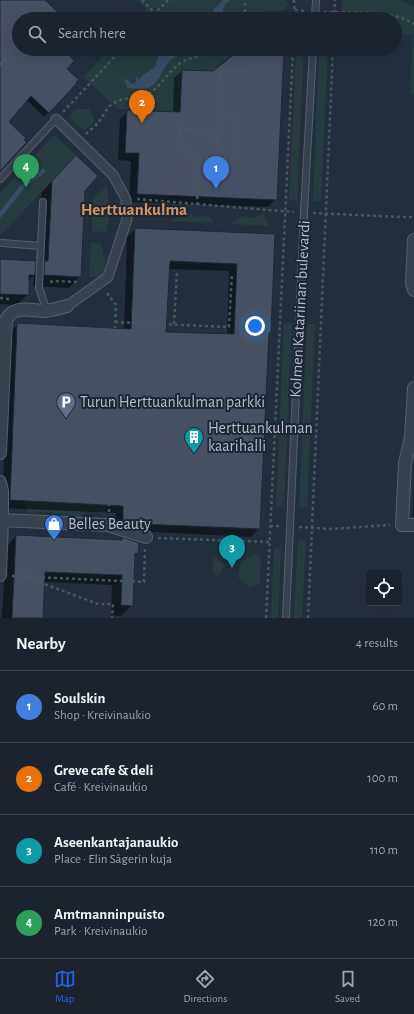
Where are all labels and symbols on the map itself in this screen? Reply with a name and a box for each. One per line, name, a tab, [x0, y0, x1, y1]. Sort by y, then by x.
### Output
pin: 2	[129, 90, 155, 123]
pin: 4	[13, 154, 39, 187]
pin: 1	[203, 156, 229, 189]
district label: Herttuankulma	[81, 201, 187, 218]
street label: Kolmen Katariinan bulevardi	[287, 220, 313, 398]
your location	[245, 316, 265, 336]
parking icon: Turun Herttuankulman parkki	[55, 391, 77, 419]
place label: Turun Herttuankulman parkki	[80, 394, 265, 410]
place label: Herttuankulman kaarihalli	[208, 420, 313, 454]
building icon: Herttuankulman kaarihalli	[183, 426, 205, 454]
shop icon: Belles Beauty	[43, 513, 65, 541]
place label: Belles Beauty	[68, 516, 151, 533]
pin: 3	[219, 535, 245, 568]

